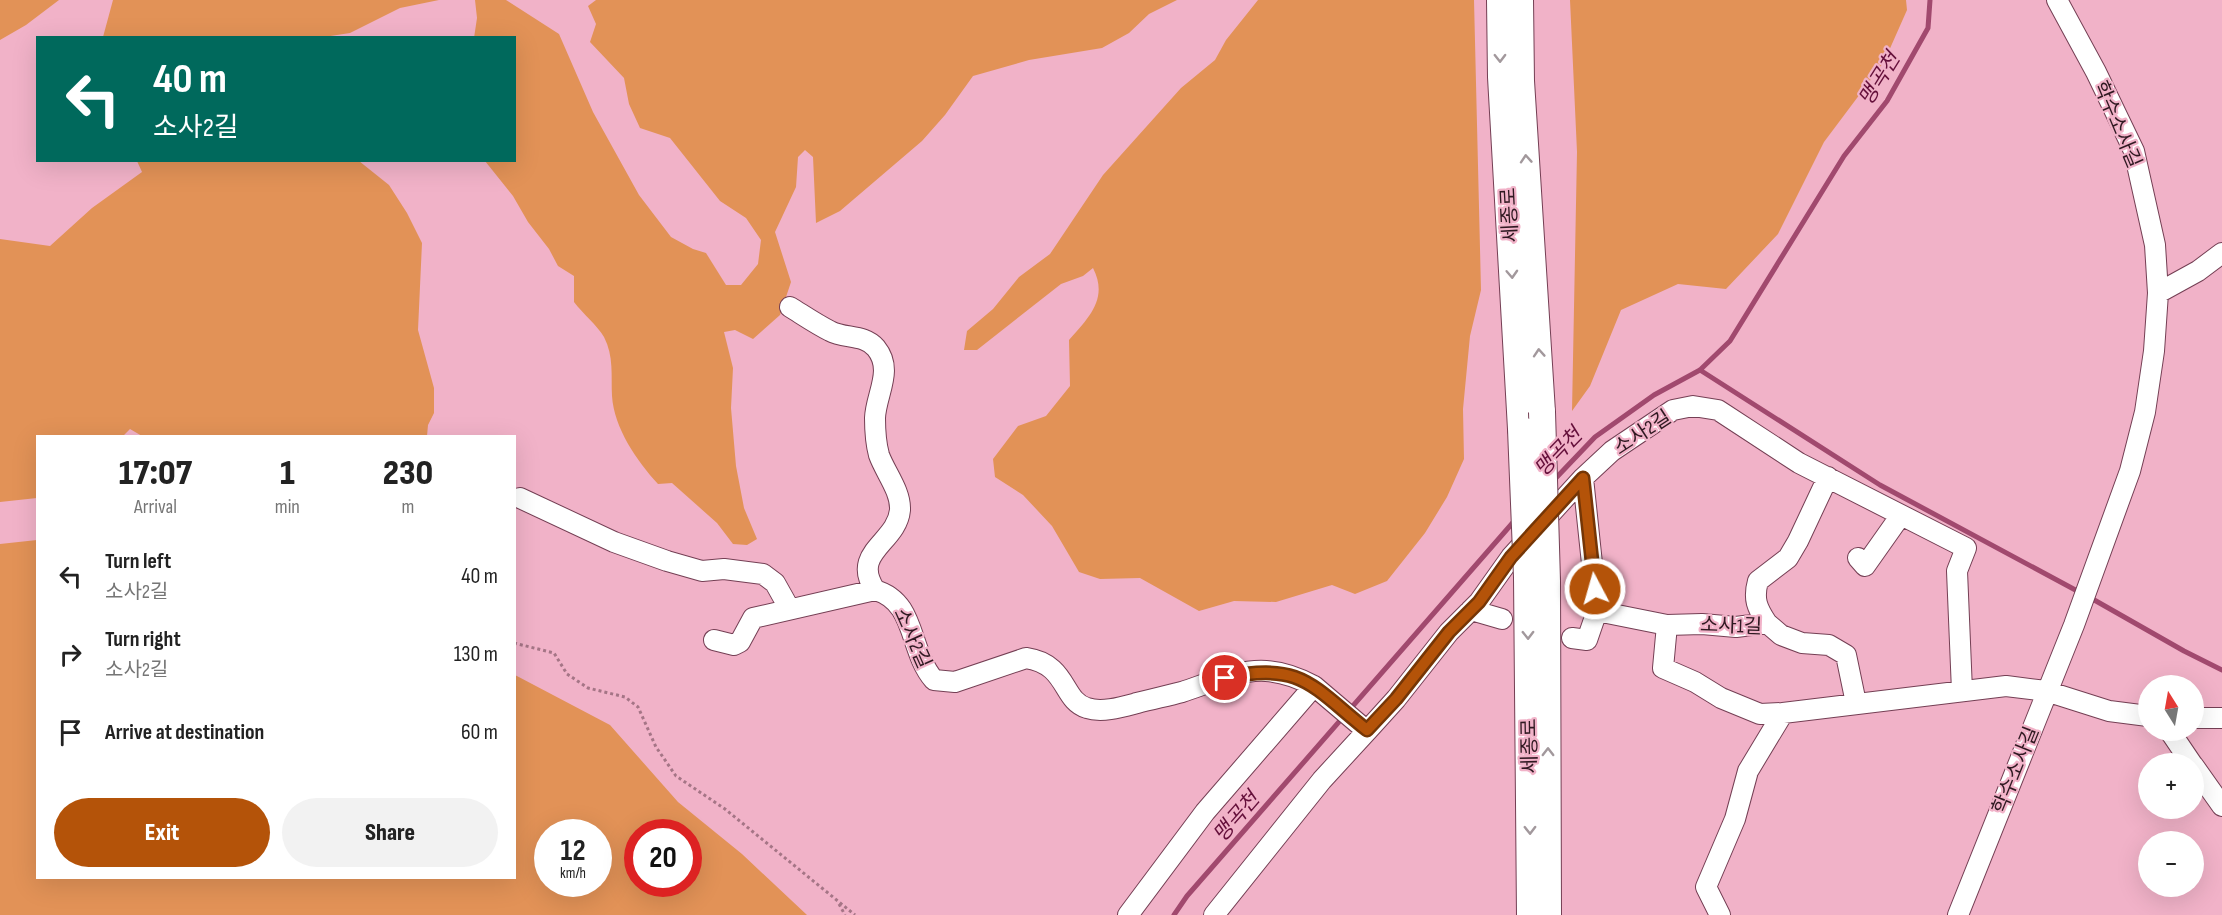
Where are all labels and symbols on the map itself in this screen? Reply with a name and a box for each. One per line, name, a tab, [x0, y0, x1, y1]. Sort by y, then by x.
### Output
water label: 맹곡천	[1853, 46, 1907, 110]
one-way arrow	[1494, 54, 1507, 63]
street label: 학수소사길	[2088, 77, 2146, 171]
one-way arrow	[1520, 154, 1533, 163]
street label: 세종로	[1497, 187, 1523, 243]
one-way arrow	[1505, 270, 1518, 279]
one-way arrow	[1532, 349, 1545, 358]
street label: 소사2길	[1609, 405, 1676, 460]
water label: 맹곡천	[1529, 421, 1589, 482]
position arrow	[1563, 557, 1627, 621]
street label: 소사2길	[888, 605, 936, 672]
street label: 소사1길	[1699, 613, 1762, 639]
one-way arrow	[1522, 631, 1534, 640]
pin	[1199, 652, 1250, 703]
north arrow	[2138, 675, 2204, 741]
street label: 세종로	[1518, 718, 1542, 774]
street label: 학수소사길	[1988, 723, 2044, 818]
one-way arrow	[1542, 747, 1554, 756]
water label: 맹곡천	[1208, 785, 1267, 847]
speed limit sign: 20	[624, 819, 702, 897]
one-way arrow	[1524, 826, 1536, 835]

